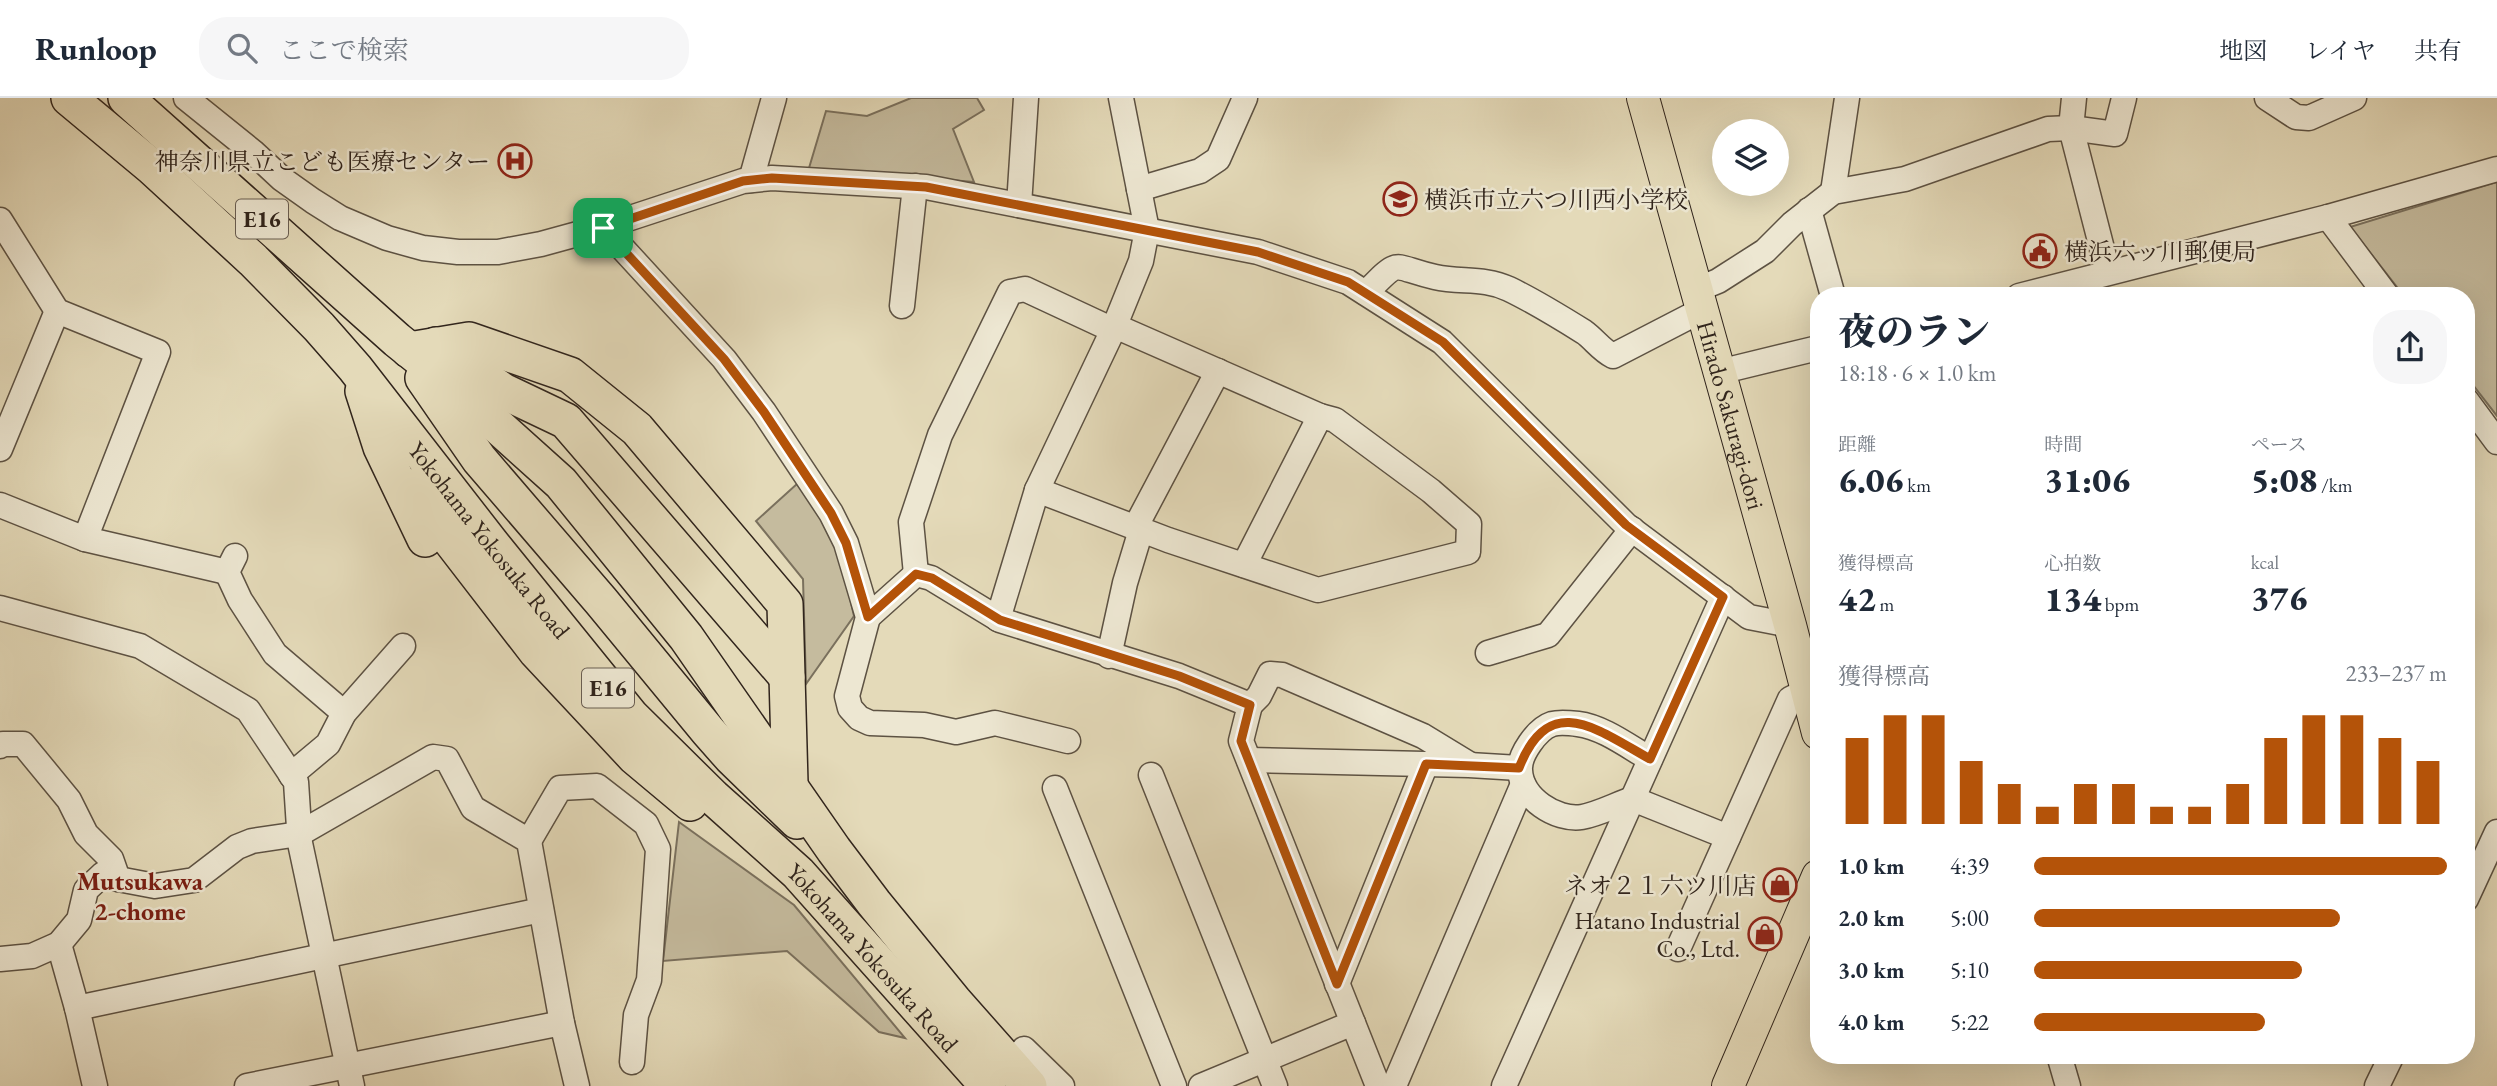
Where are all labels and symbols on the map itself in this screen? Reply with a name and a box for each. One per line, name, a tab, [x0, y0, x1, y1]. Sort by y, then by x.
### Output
hospital icon: 神奈川県立こども医療センター	[496, 142, 534, 180]
place label: 神奈川県立こども医療センター	[155, 146, 490, 177]
school or university icon: 横浜市立六つ川西小学校	[1381, 180, 1419, 218]
place label: 横浜市立六つ川西小学校	[1424, 184, 1688, 215]
pin	[573, 198, 633, 258]
road number: E16	[236, 200, 288, 238]
public building icon: 横浜六ッ川郵便局	[2021, 232, 2059, 270]
place label: 横浜六ッ川郵便局	[2064, 236, 2256, 267]
street label: Hirado Sakuragi-dori	[1690, 317, 1773, 513]
street label: Yokohama Yokosuka Road	[402, 435, 578, 645]
road number: E16	[582, 668, 634, 708]
street label: Yokohama Yokosuka Road	[781, 855, 966, 1059]
district label: Mutsukawa 2-chome	[77, 864, 204, 928]
shop icon: ネオ２１六ツ川店	[1761, 866, 1799, 904]
place label: ネオ２１六ツ川店	[1564, 870, 1756, 901]
place label: Hatano Industrial Co., Ltd.	[1574, 905, 1740, 964]
shop icon: Hatano Industrial Co., Ltd.	[1746, 915, 1784, 953]

